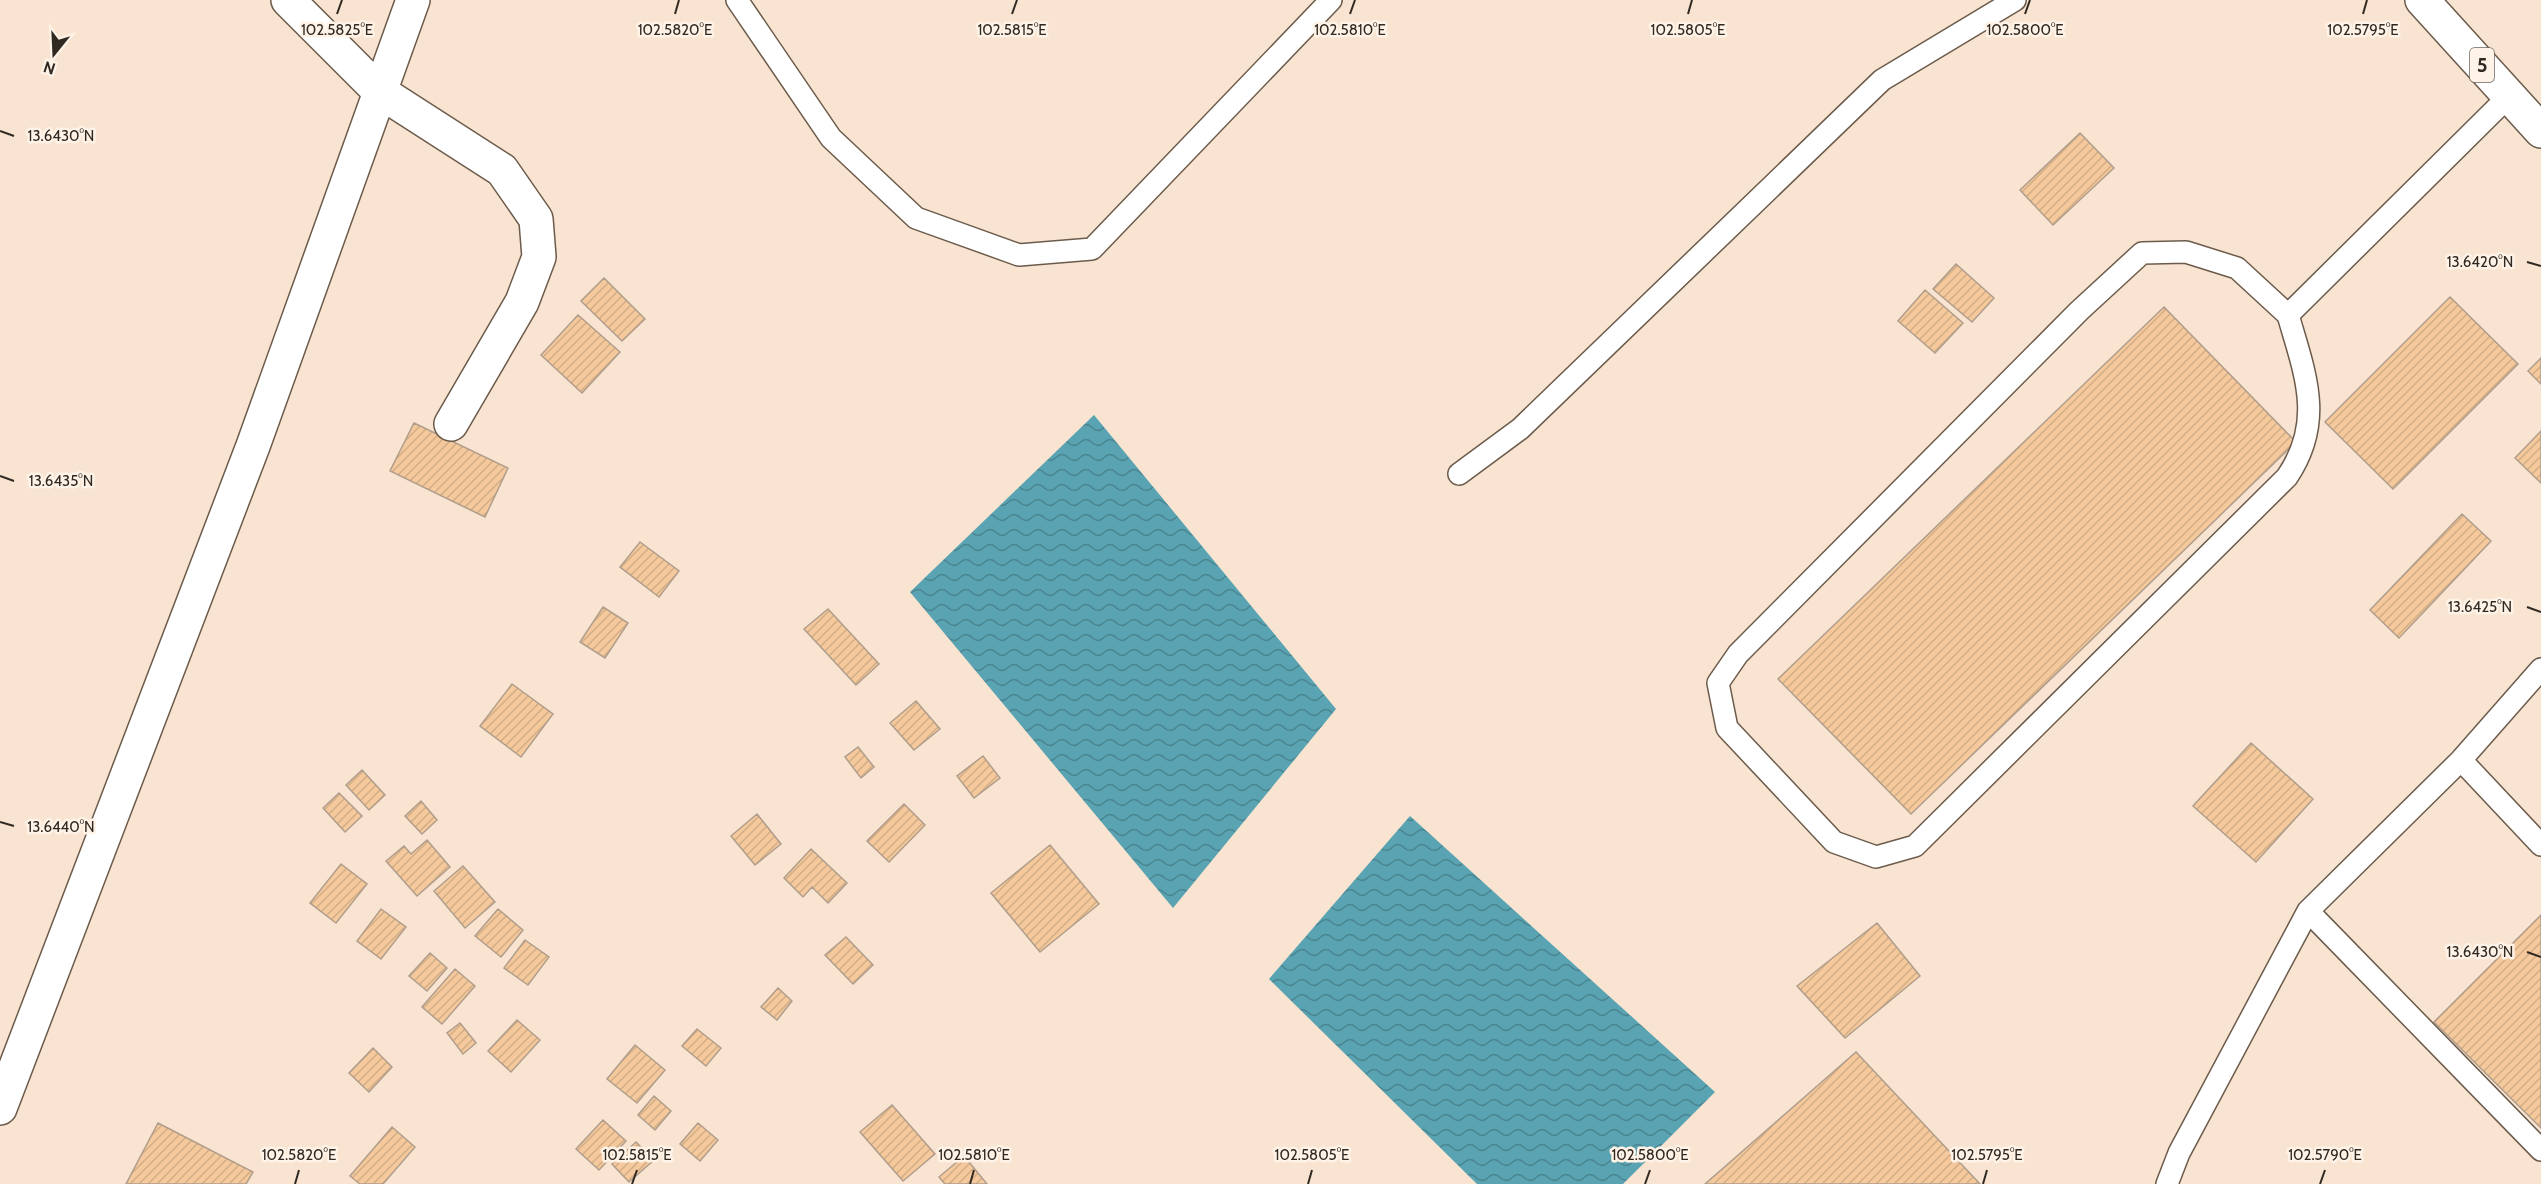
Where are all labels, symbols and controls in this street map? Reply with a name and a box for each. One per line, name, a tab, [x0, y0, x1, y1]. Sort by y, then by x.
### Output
text: 102.5825°E	[301, 21, 373, 39]
text: 102.5820°E	[638, 21, 712, 39]
text: 102.5815°E	[977, 21, 1047, 39]
text: 102.5810°E	[1314, 21, 1386, 39]
text: 102.5805°E	[1651, 21, 1725, 39]
text: 102.5800°E	[1986, 21, 2064, 39]
text: 102.5795°E	[2327, 21, 2399, 39]
north arrow	[24, 24, 84, 84]
road number: 5	[2470, 48, 2494, 82]
text: N	[41, 57, 58, 79]
text: 13.6430°N	[28, 127, 94, 145]
text: 13.6420°N	[2447, 253, 2513, 271]
text: 13.6435°N	[29, 472, 93, 490]
text: 13.6425°N	[2448, 598, 2512, 616]
text: 13.6440°N	[27, 818, 95, 836]
text: 13.6430°N	[2447, 943, 2513, 961]
text: 102.5820°E	[262, 1146, 336, 1164]
text: 102.5815°E	[602, 1146, 672, 1164]
text: 102.5810°E	[938, 1146, 1010, 1164]
text: 102.5805°E	[1275, 1146, 1349, 1164]
text: 102.5800°E	[1611, 1146, 1689, 1164]
text: 102.5795°E	[1951, 1146, 2023, 1164]
text: 102.5790°E	[2288, 1146, 2362, 1164]

